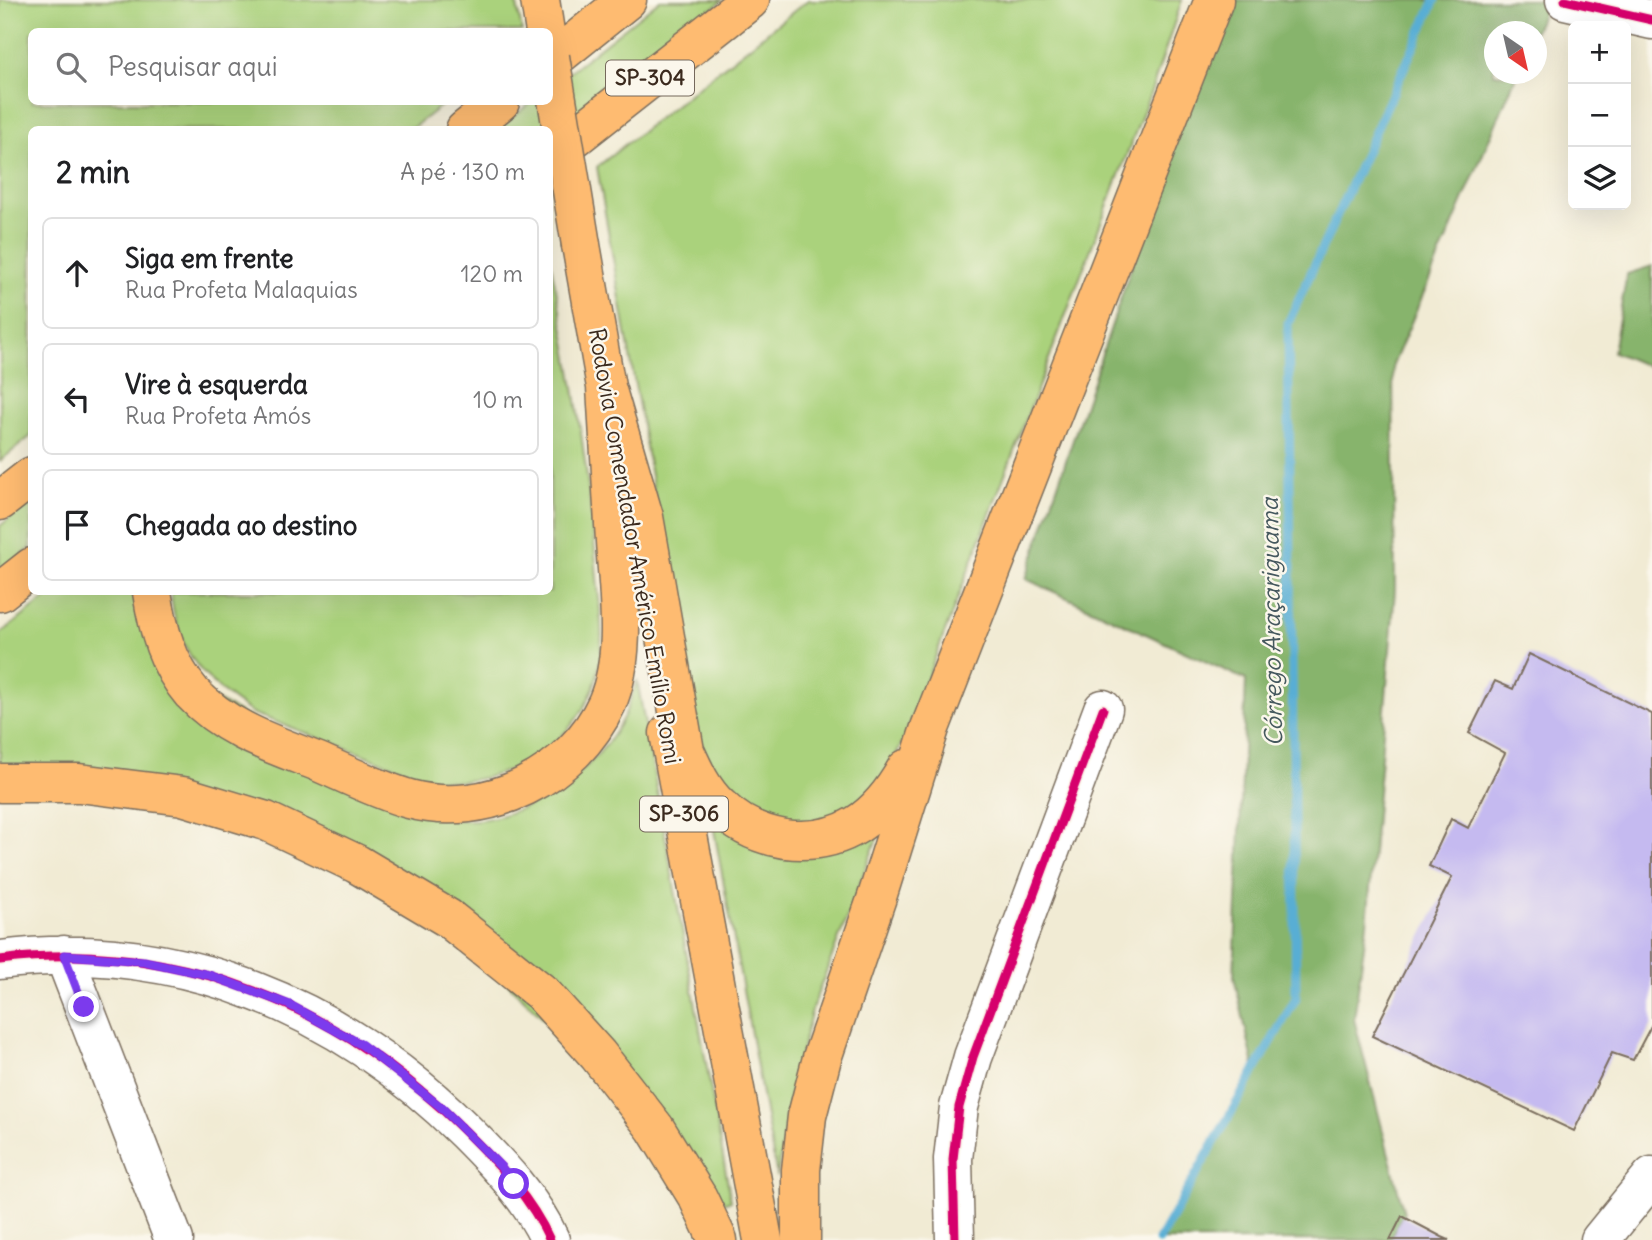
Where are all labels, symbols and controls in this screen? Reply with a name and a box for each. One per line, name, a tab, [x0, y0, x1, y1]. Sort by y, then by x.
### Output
north arrow	[1484, 21, 1547, 84]
map controls	[1568, 21, 1631, 210]
button: +	[1568, 21, 1631, 84]
search box	[28, 28, 553, 105]
icon: search	[52, 48, 90, 86]
text: Pesquisar aqui	[108, 50, 277, 83]
road number: SP-304	[606, 60, 694, 96]
button: −	[1568, 84, 1631, 147]
button: layers	[1568, 147, 1631, 210]
text: 2 min	[56, 153, 130, 191]
text: A pé · 130 m	[400, 157, 525, 186]
text: Siga em frente	[125, 242, 293, 275]
icon: ahead	[58, 254, 96, 292]
text: 120 m	[460, 259, 523, 288]
text: Rua Profeta Malaquias	[125, 275, 358, 304]
street label: Rodovia Comendador Américo Emílio Romi	[583, 326, 688, 766]
text: Vire à esquerda	[125, 368, 308, 401]
icon: left	[58, 380, 96, 418]
text: 10 m	[473, 385, 523, 414]
text: Rua Profeta Amós	[125, 401, 311, 430]
water label: Córrego Araçariguama	[1254, 496, 1288, 747]
icon: arrive	[58, 506, 96, 544]
text: Chegada ao destino	[125, 509, 357, 542]
road number: SP-306	[640, 796, 728, 832]
route end	[68, 991, 99, 1022]
route start	[498, 1168, 529, 1199]

